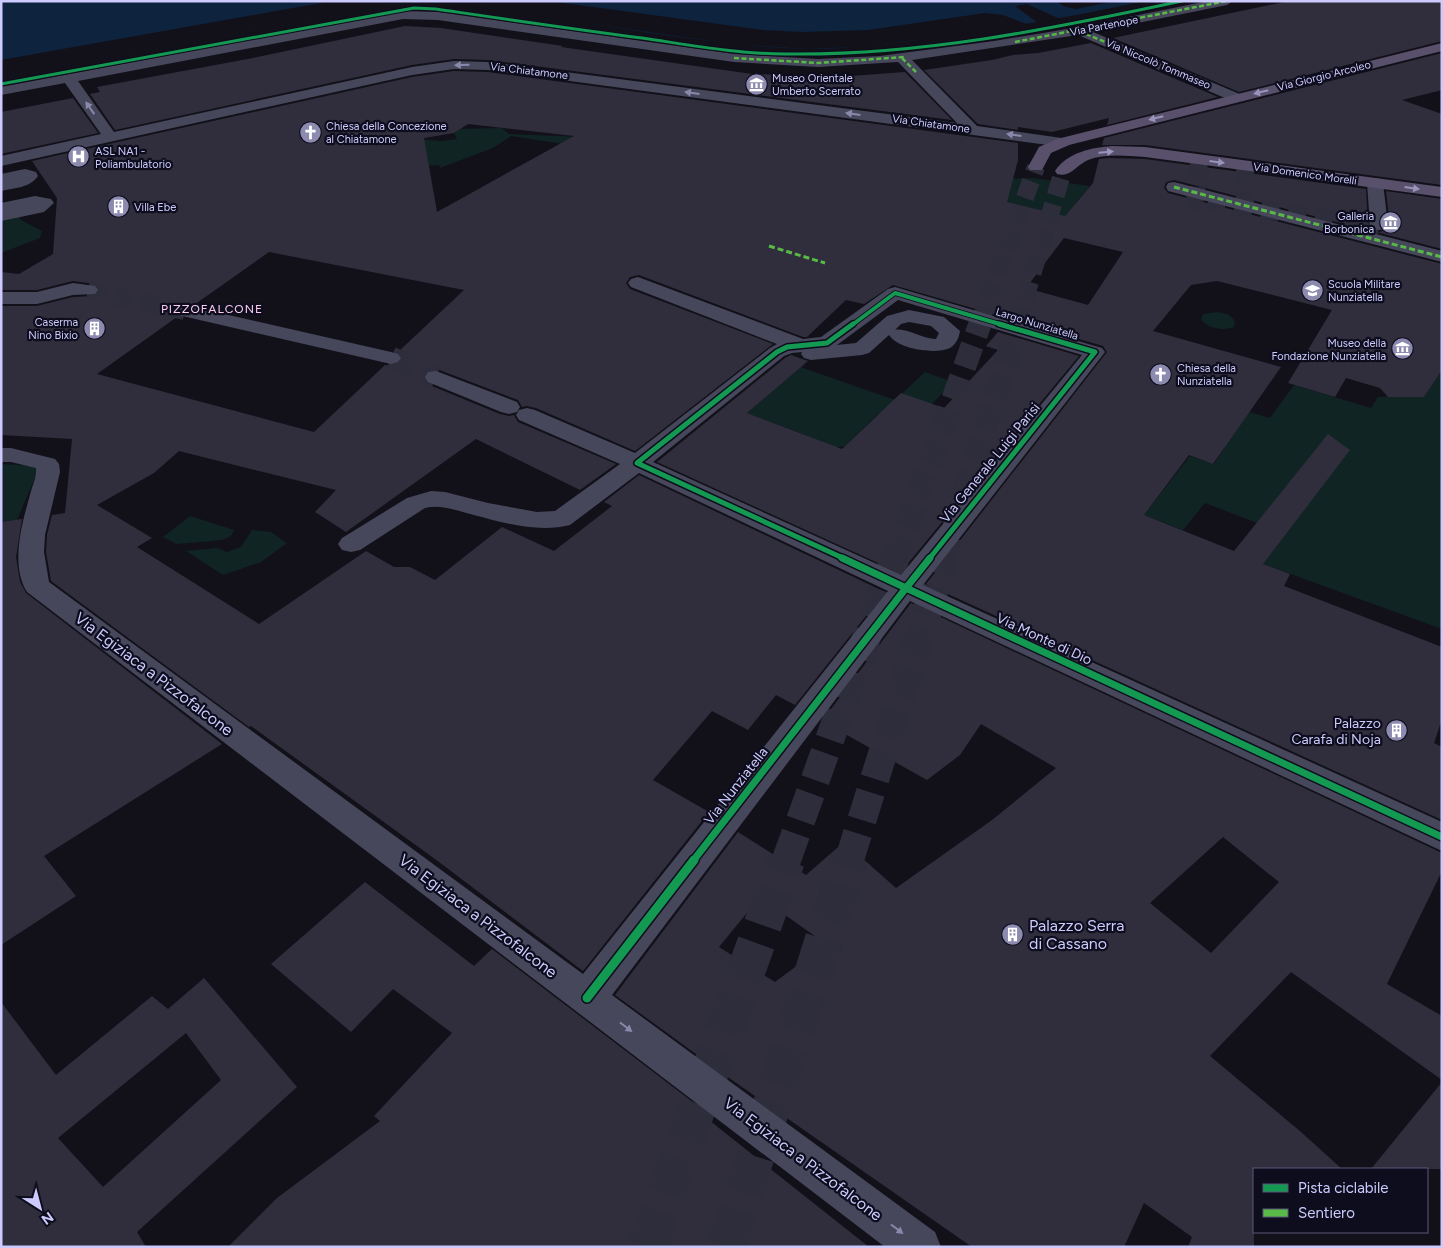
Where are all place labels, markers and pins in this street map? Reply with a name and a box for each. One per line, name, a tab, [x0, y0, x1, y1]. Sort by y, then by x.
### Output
museum icon: Museo Orientale Umberto Scerrato	[744, 72, 768, 96]
place label: Museo Orientale Umberto Scerrato	[772, 72, 861, 98]
church icon: Chiesa della Concezione al Chiatamone	[298, 120, 322, 144]
place label: Chiesa della Concezione al Chiatamone	[326, 120, 447, 146]
hospital icon: ASL NA1 - Poliambulatorio	[67, 145, 91, 169]
place label: ASL NA1 - Poliambulatorio	[95, 145, 171, 171]
building icon: Villa Ebe	[106, 195, 130, 219]
place label: Villa Ebe	[134, 201, 176, 214]
place label: Galleria Borbonica	[1324, 210, 1374, 236]
museum icon: Galleria Borbonica	[1378, 210, 1402, 234]
school or university icon: Scuola Militare Nunziatella	[1300, 278, 1324, 302]
place label: Scuola Militare Nunziatella	[1328, 278, 1400, 304]
place label: Caserma Nino Bixio	[28, 316, 78, 342]
building icon: Caserma Nino Bixio	[82, 316, 106, 340]
place label: Museo della Fondazione Nunziatella	[1271, 337, 1386, 363]
museum icon: Museo della Fondazione Nunziatella	[1390, 337, 1414, 361]
church icon: Chiesa della Nunziatella	[1149, 362, 1173, 386]
place label: Chiesa della Nunziatella	[1177, 362, 1236, 388]
place label: Palazzo Carafa di Noja	[1291, 715, 1381, 748]
building icon: Palazzo Carafa di Noja	[1385, 719, 1409, 743]
place label: Palazzo Serra di Cassano	[1029, 916, 1124, 953]
building icon: Palazzo Serra di Cassano	[1001, 922, 1025, 946]

